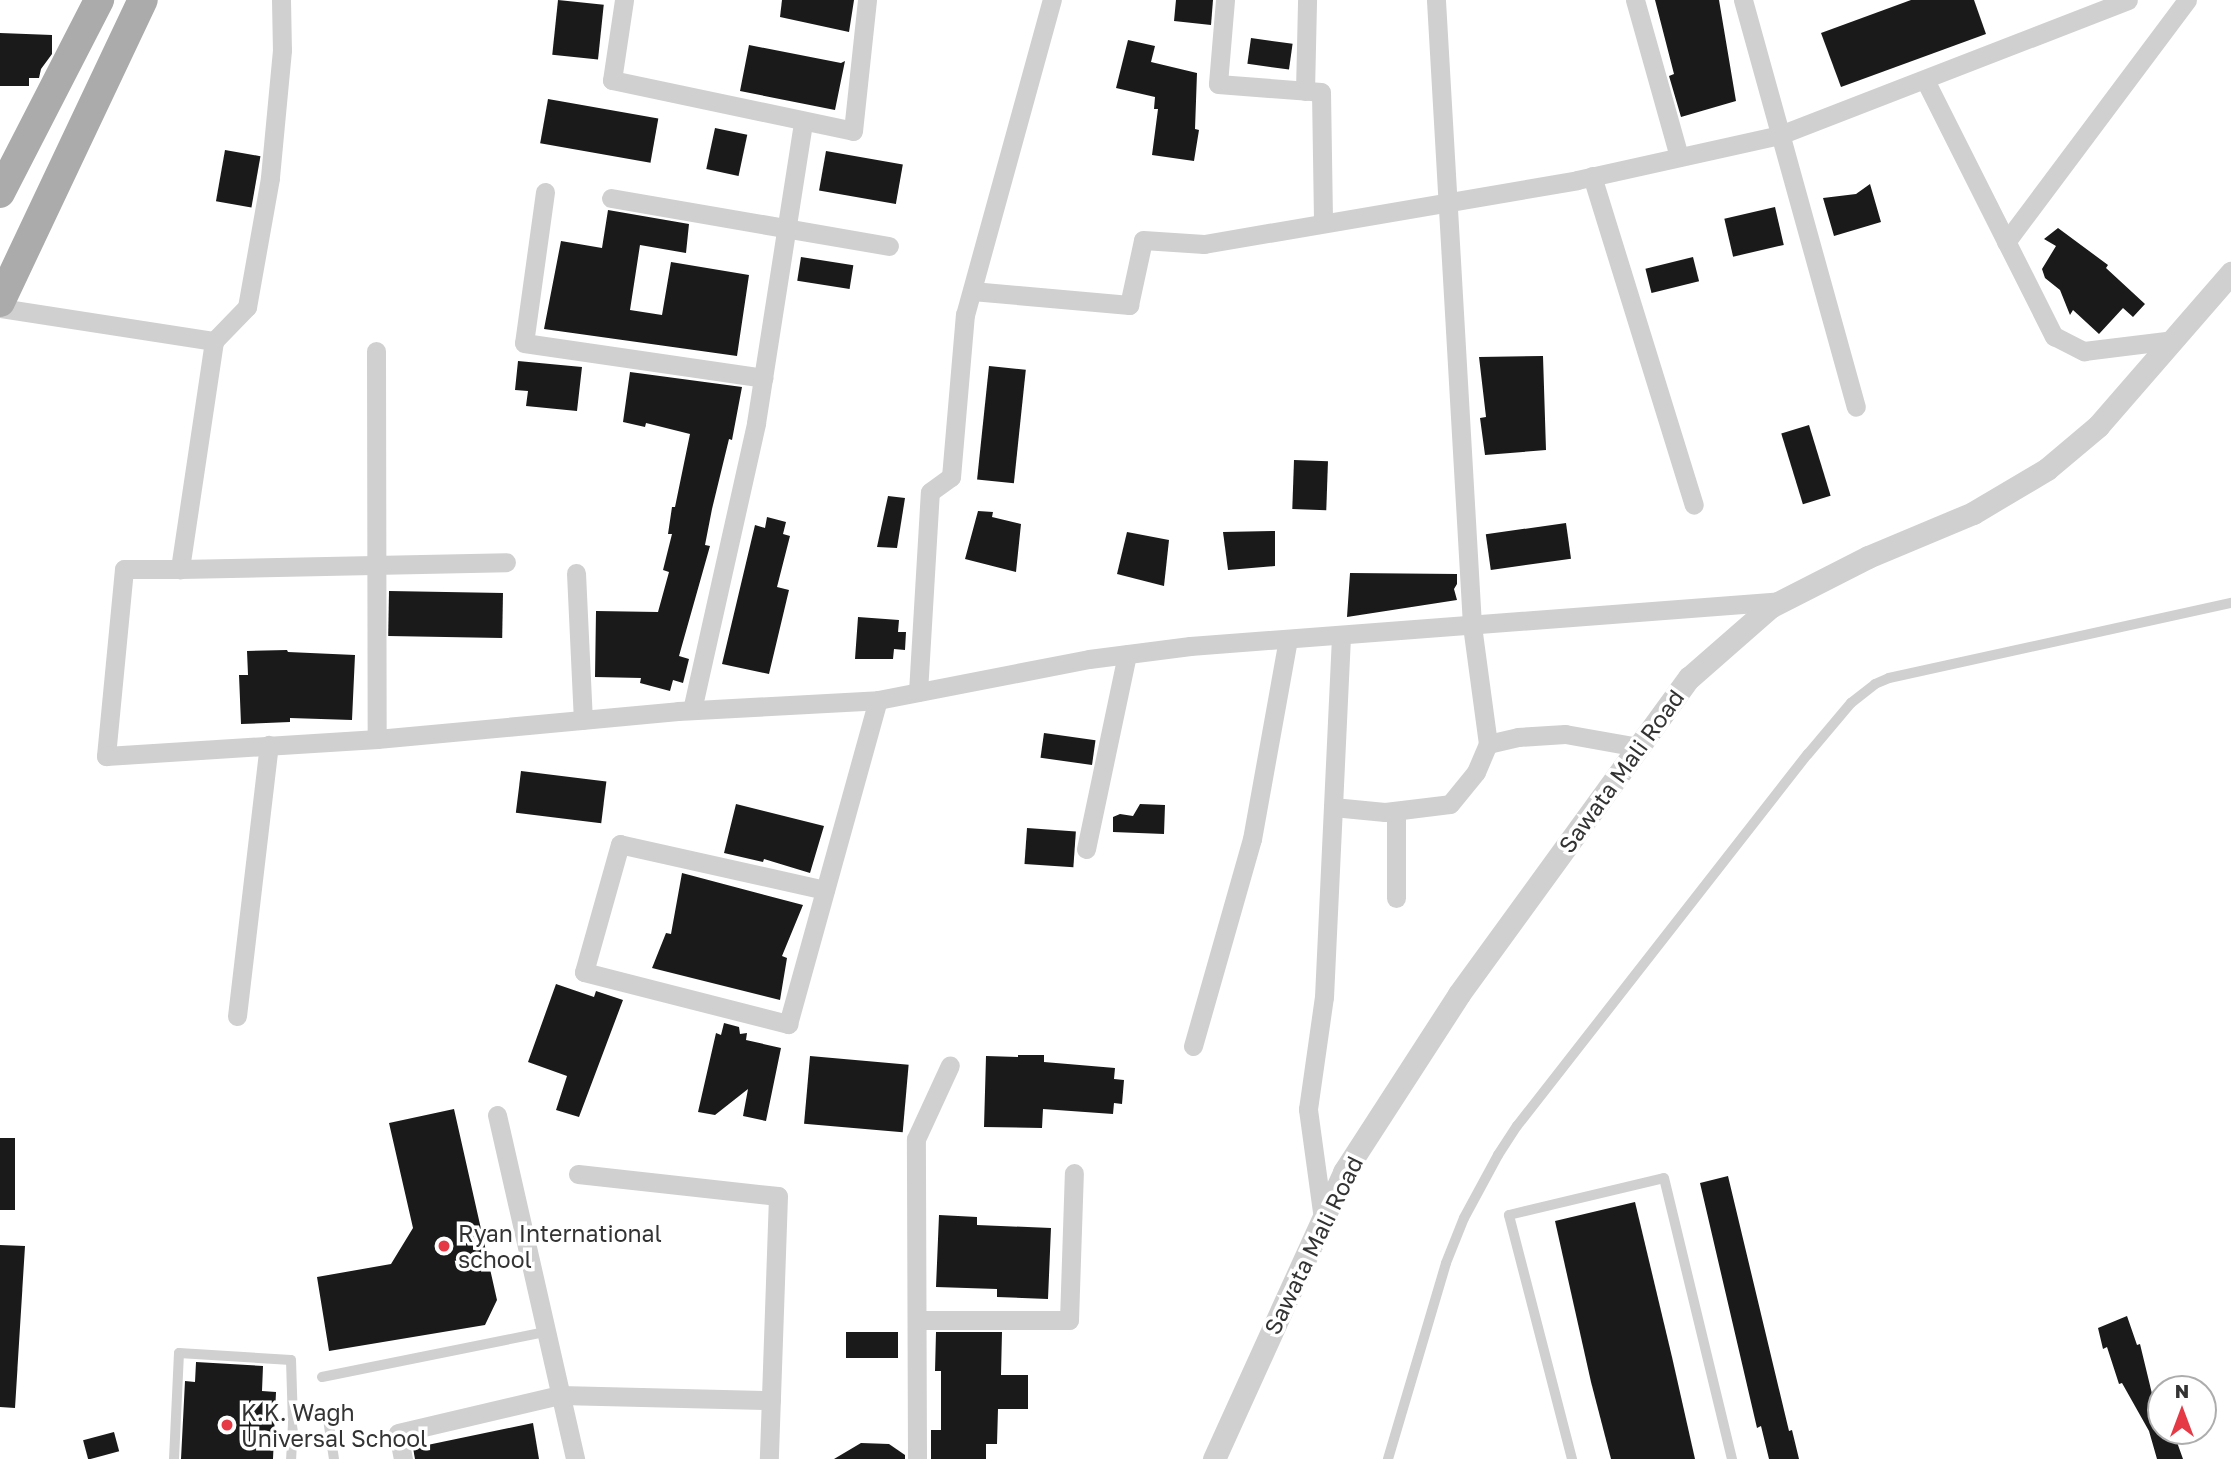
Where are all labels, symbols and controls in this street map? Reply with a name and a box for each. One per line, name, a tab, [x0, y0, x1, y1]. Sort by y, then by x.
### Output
street label: Sawata Mali Road	[1553, 684, 1689, 858]
street label: Sawata Mali Road	[1258, 1151, 1368, 1339]
place label: Ryan International school	[458, 1219, 662, 1273]
marker: Ryan International school	[436, 1238, 452, 1254]
north arrow	[2147, 1375, 2217, 1445]
text: N	[2175, 1379, 2189, 1402]
place label: K.K. Wagh Universal School	[241, 1398, 427, 1452]
marker: K.K. Wagh Universal School	[219, 1417, 235, 1433]

